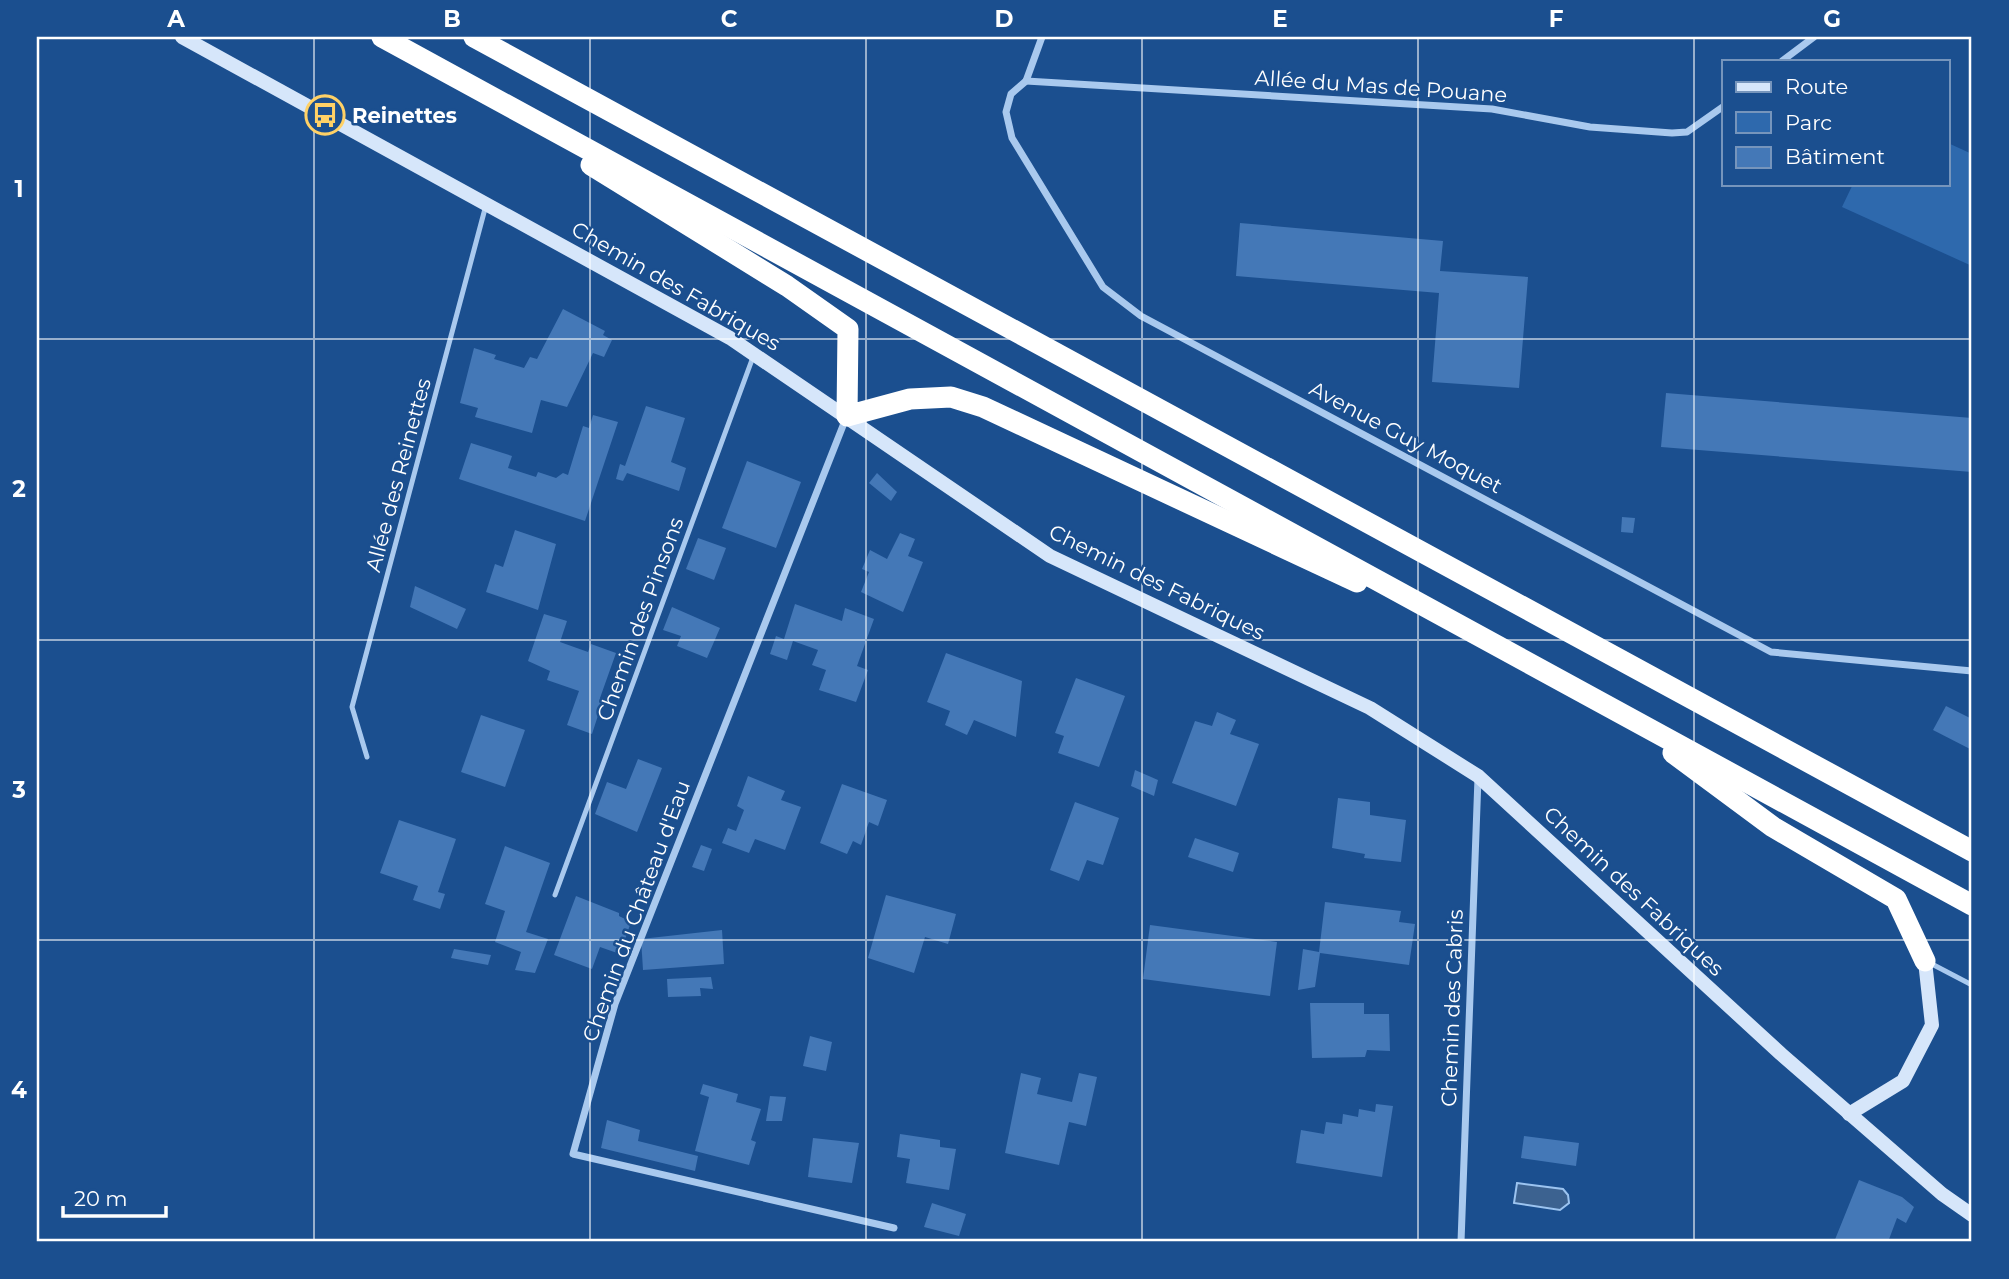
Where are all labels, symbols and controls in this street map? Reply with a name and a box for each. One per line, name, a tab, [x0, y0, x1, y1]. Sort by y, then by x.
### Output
text: A	[166, 5, 185, 33]
text: B	[443, 5, 461, 33]
text: C	[721, 5, 738, 33]
text: D	[995, 5, 1014, 33]
text: E	[1272, 5, 1288, 33]
text: F	[1549, 5, 1564, 33]
text: G	[1823, 5, 1841, 33]
legend	[1722, 60, 1950, 186]
street label: Allée du Mas de Pouane	[1254, 65, 1508, 107]
text: Route	[1785, 74, 1848, 99]
bus stop icon: Reinettes	[304, 94, 346, 136]
place label: Reinettes	[352, 103, 457, 128]
text: Parc	[1785, 110, 1832, 135]
text: Bâtiment	[1785, 144, 1885, 169]
text: 1	[14, 175, 24, 203]
street label: Chemin des Fabriques	[567, 216, 785, 356]
street label: Allée des Reinettes	[360, 375, 436, 575]
street label: Avenue Guy Moquet	[1305, 376, 1507, 498]
text: 2	[12, 475, 26, 503]
street label: Chemin des Pinsons	[592, 514, 688, 724]
street label: Chemin des Fabriques	[1045, 519, 1269, 645]
text: 3	[11, 776, 26, 804]
street label: Chemin du Château d'Eau	[577, 777, 695, 1045]
street label: Chemin des Fabriques	[1539, 801, 1729, 981]
street label: Chemin des Cabris	[1436, 909, 1468, 1107]
text: 4	[11, 1076, 27, 1104]
scale bar	[63, 1174, 166, 1218]
text: 20 m	[74, 1186, 128, 1211]

